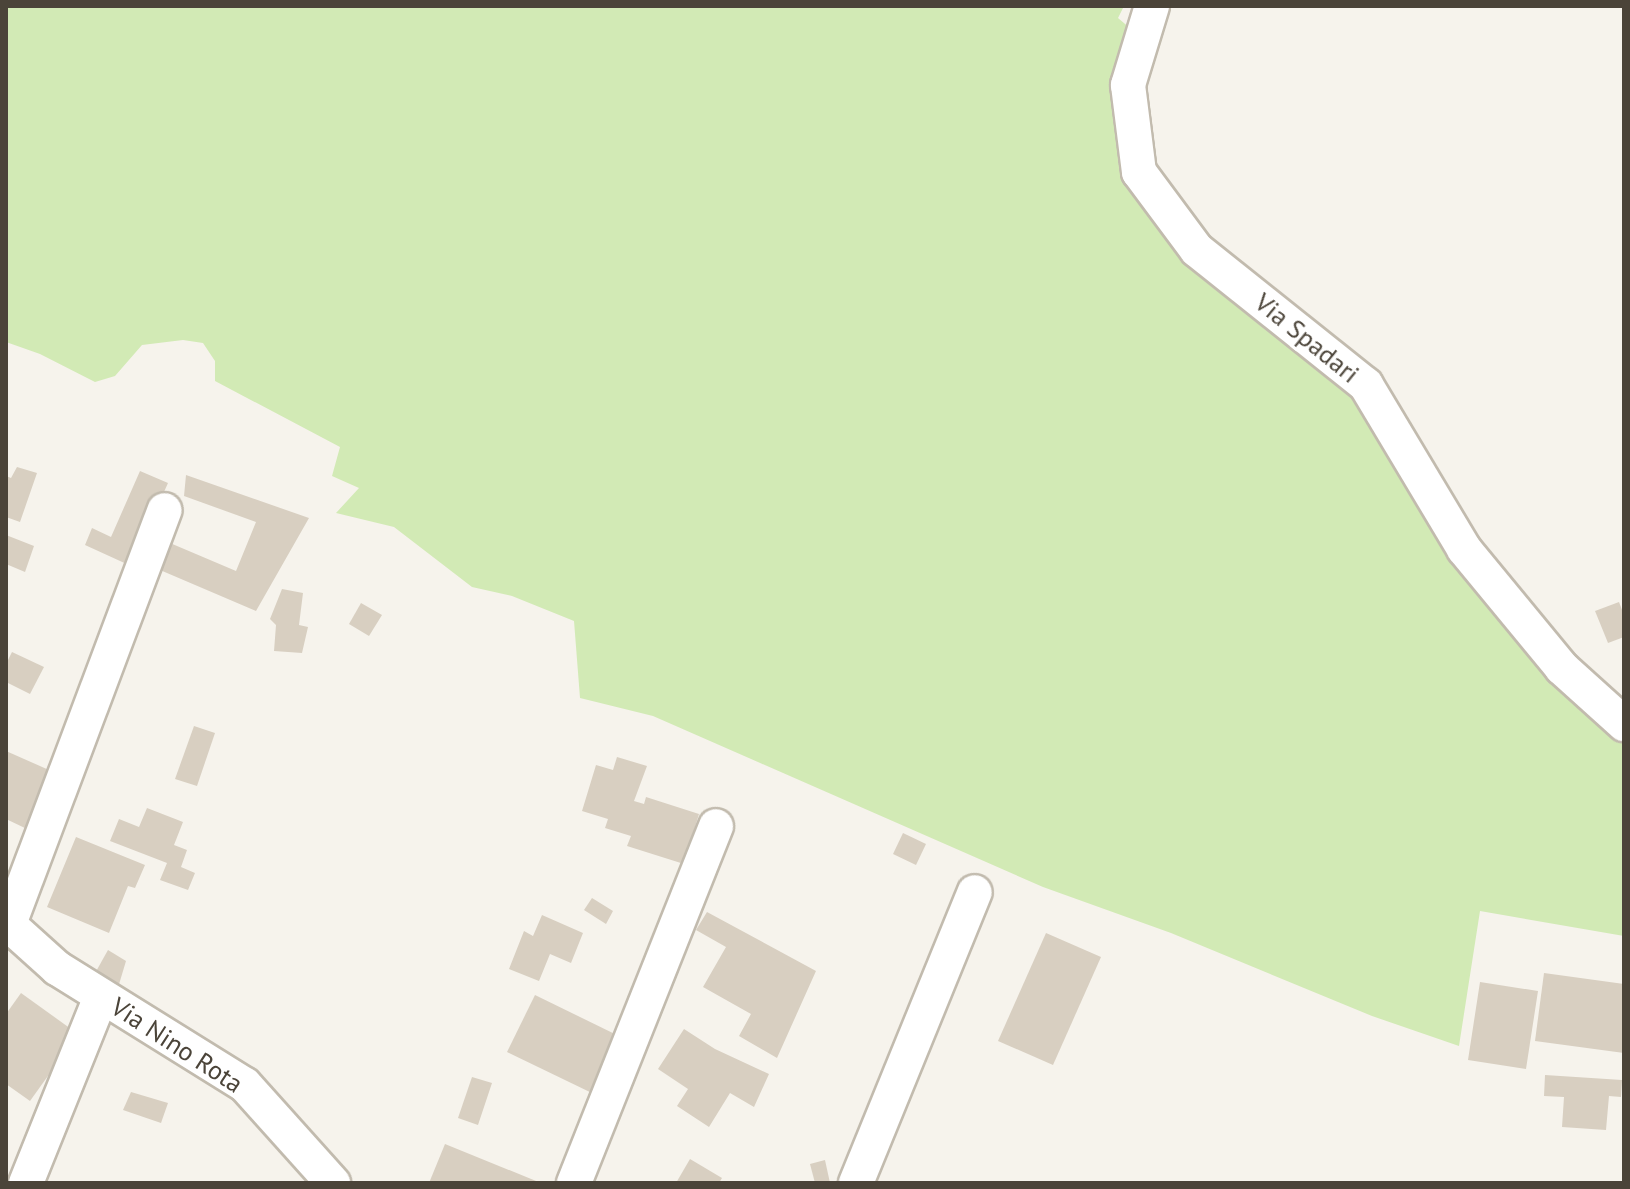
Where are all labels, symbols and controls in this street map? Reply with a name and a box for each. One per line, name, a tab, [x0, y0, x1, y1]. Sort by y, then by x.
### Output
street label: Via Spadari	[1249, 287, 1365, 389]
street label: Via Nino Rota	[105, 991, 249, 1099]

